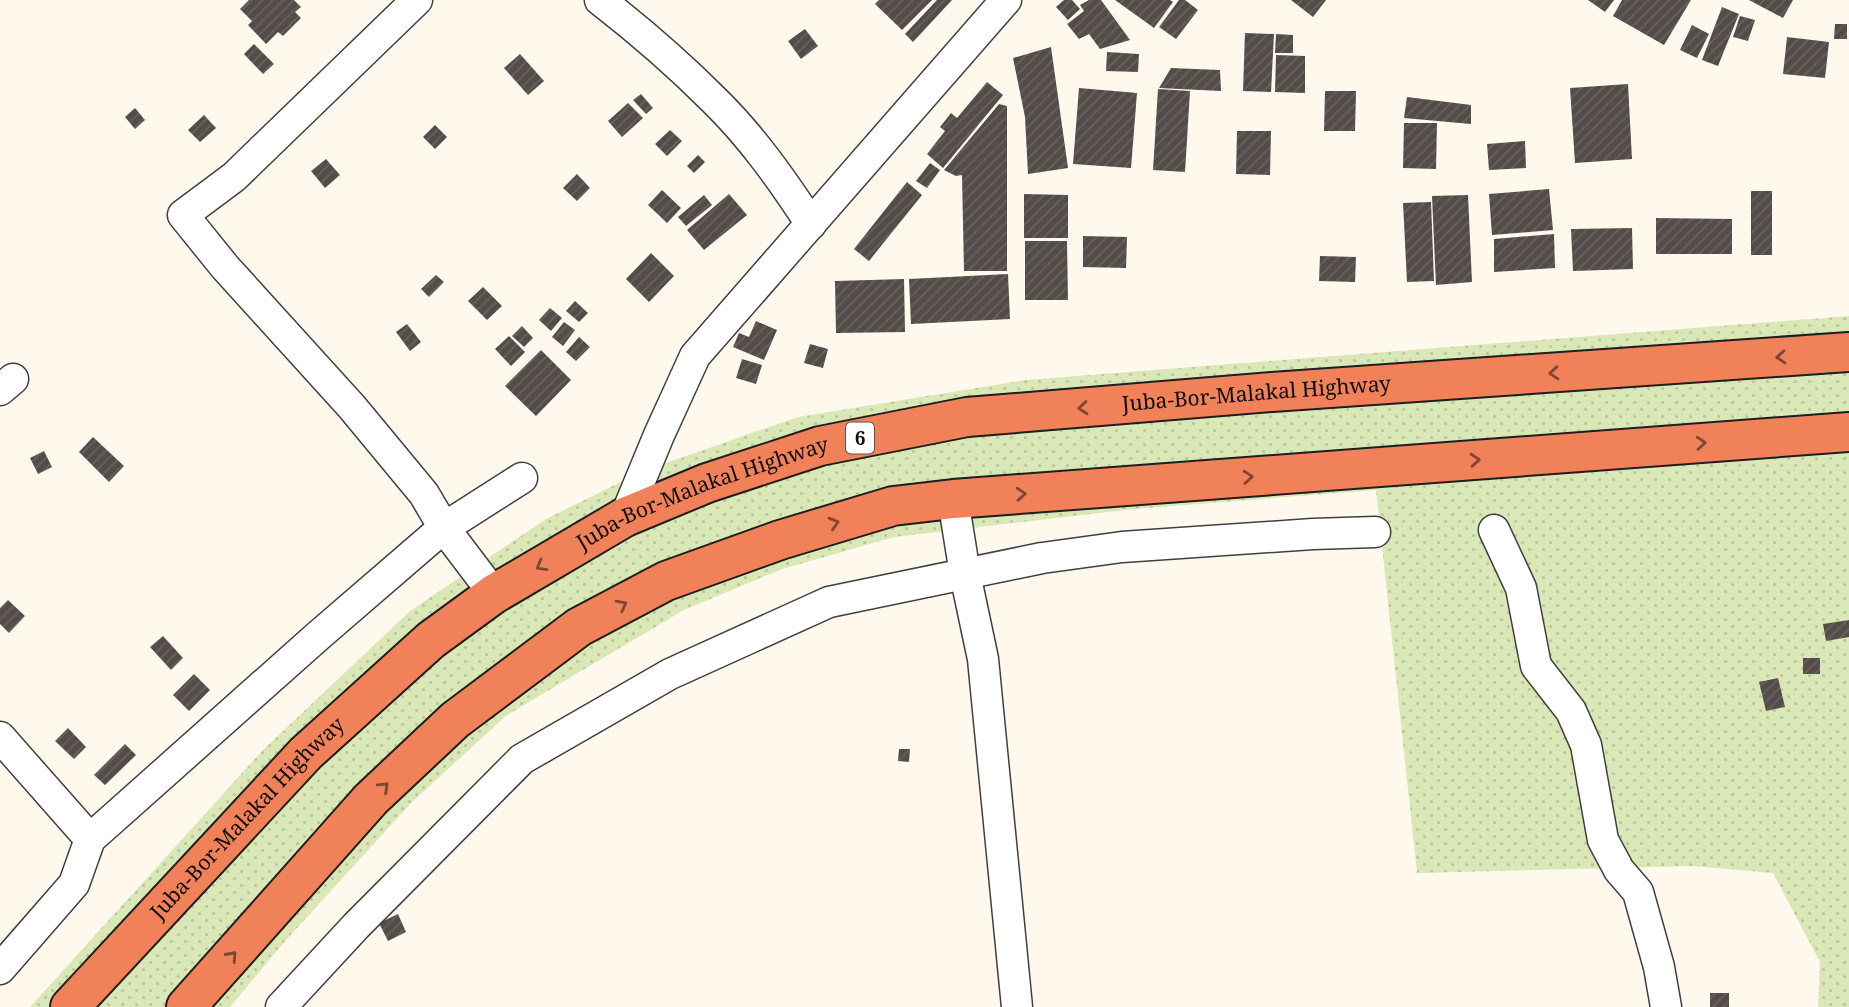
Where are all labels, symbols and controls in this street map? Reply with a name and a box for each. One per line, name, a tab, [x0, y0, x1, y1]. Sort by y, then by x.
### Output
one-way arrow	[1775, 349, 1786, 364]
one-way arrow	[1548, 365, 1559, 380]
street label: Juba-Bor-Malakal Highway	[1120, 369, 1392, 417]
one-way arrow	[1077, 400, 1088, 415]
road number: 6	[846, 422, 874, 453]
street label: Juba-Bor-Malakal Highway	[570, 430, 831, 556]
one-way arrow	[1696, 436, 1707, 451]
one-way arrow	[1469, 453, 1480, 468]
one-way arrow	[1243, 470, 1254, 485]
one-way arrow	[1016, 487, 1027, 502]
one-way arrow	[827, 517, 839, 532]
one-way arrow	[536, 558, 549, 571]
one-way arrow	[614, 599, 627, 613]
street label: Juba-Bor-Malakal Highway	[143, 710, 350, 926]
one-way arrow	[376, 783, 389, 795]
one-way arrow	[223, 951, 236, 964]

